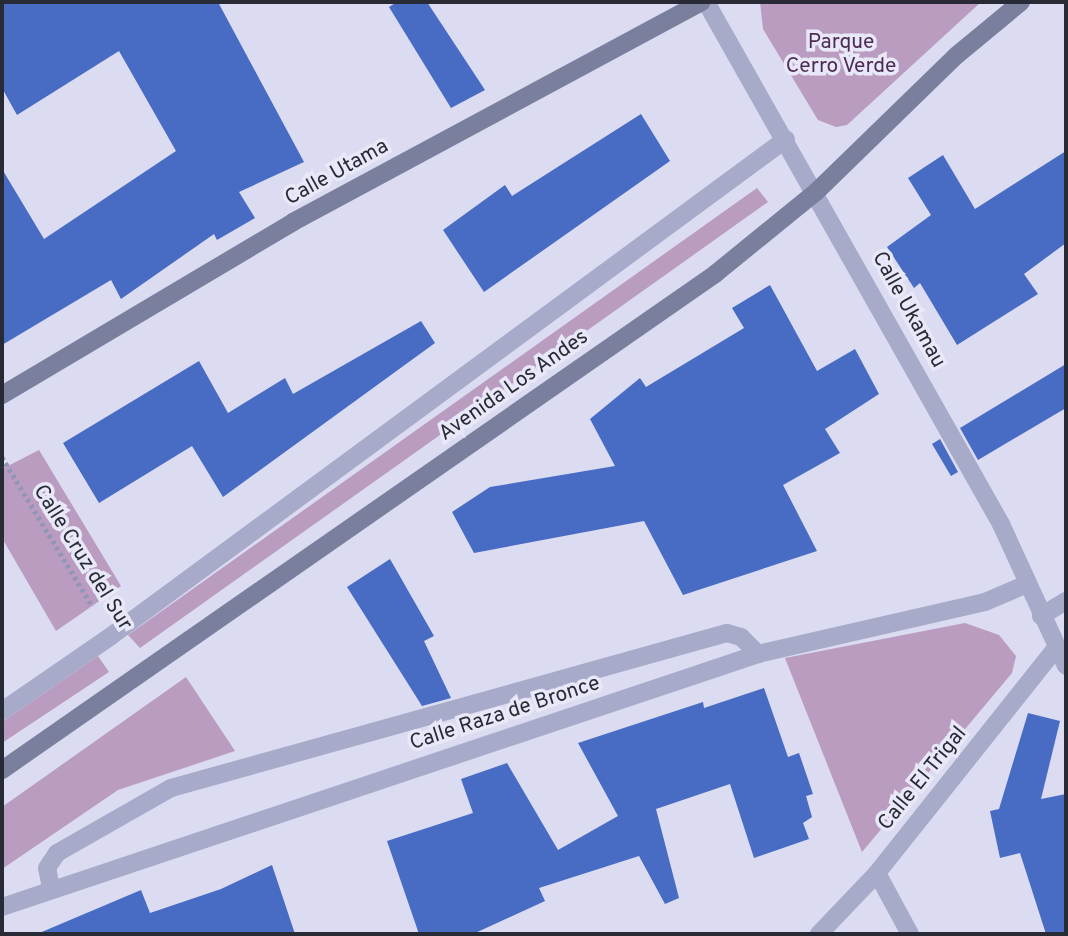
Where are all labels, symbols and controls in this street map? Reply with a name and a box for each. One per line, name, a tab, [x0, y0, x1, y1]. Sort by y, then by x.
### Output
park label: Parque Cerro Verde	[785, 30, 897, 80]
street label: Calle Utama	[281, 134, 393, 212]
street label: Calle Ukamau	[866, 247, 950, 373]
street label: Avenida Los Andes	[434, 325, 594, 447]
street label: Calle Cruz del Sur	[27, 480, 137, 636]
street label: Calle Raza de Bronce	[407, 671, 603, 757]
street label: Calle El Trigal	[873, 722, 973, 836]

